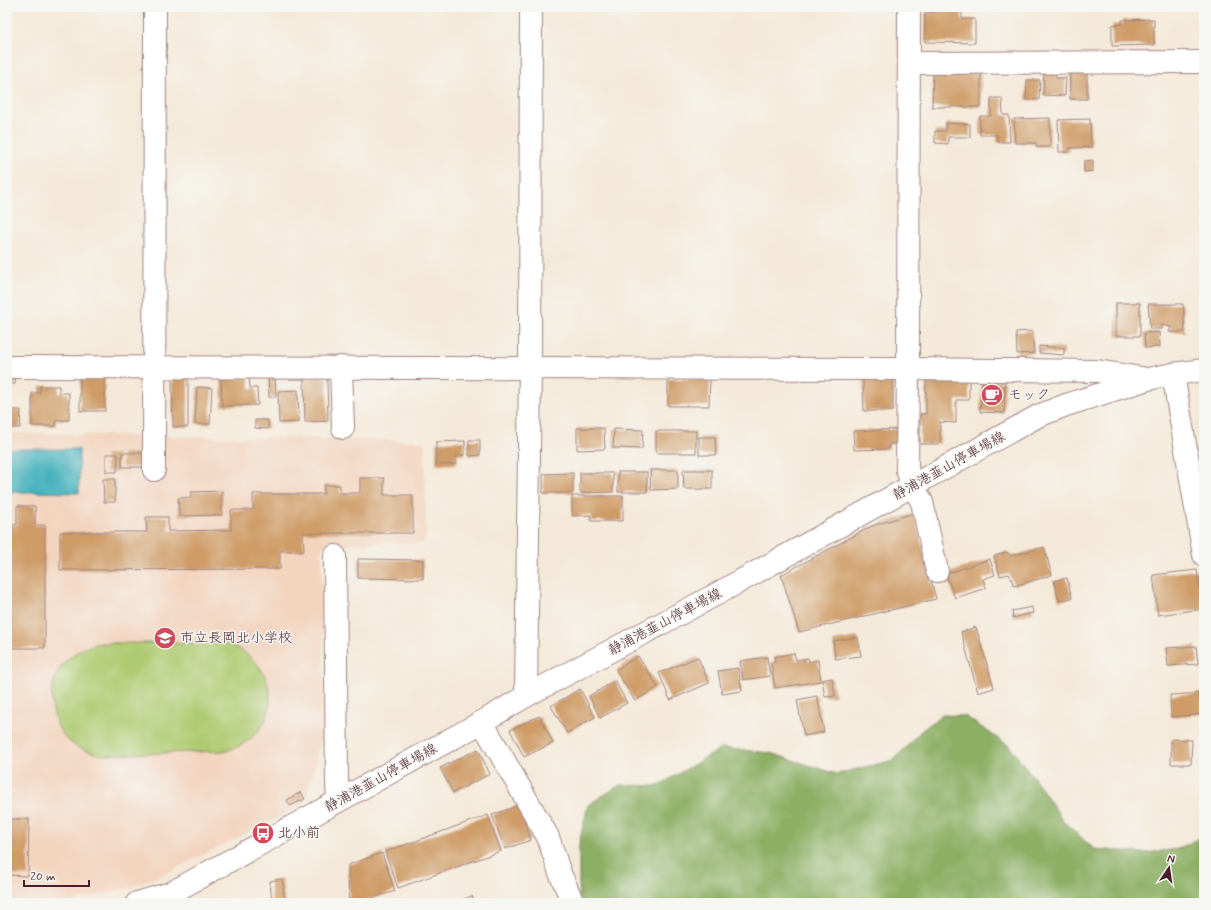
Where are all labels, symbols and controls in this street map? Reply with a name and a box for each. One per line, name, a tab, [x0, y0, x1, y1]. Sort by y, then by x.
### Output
cafe icon: モック	[979, 382, 1005, 408]
place label: モック	[1008, 386, 1050, 404]
street label: 静浦港韮山停車場線	[890, 428, 1008, 504]
street label: 静浦港韮山停車場線	[605, 584, 725, 660]
school or university icon: 市立長岡北小学校	[152, 625, 178, 651]
place label: 市立長岡北小学校	[180, 629, 292, 647]
street label: 静浦港韮山停車場線	[322, 740, 440, 816]
bus stop icon: 北小前	[250, 820, 276, 846]
place label: 北小前	[278, 824, 320, 842]
north arrow	[1149, 848, 1189, 888]
text: N	[1166, 852, 1176, 867]
scale bar	[24, 862, 89, 888]
text: 20 m	[30, 869, 56, 885]

